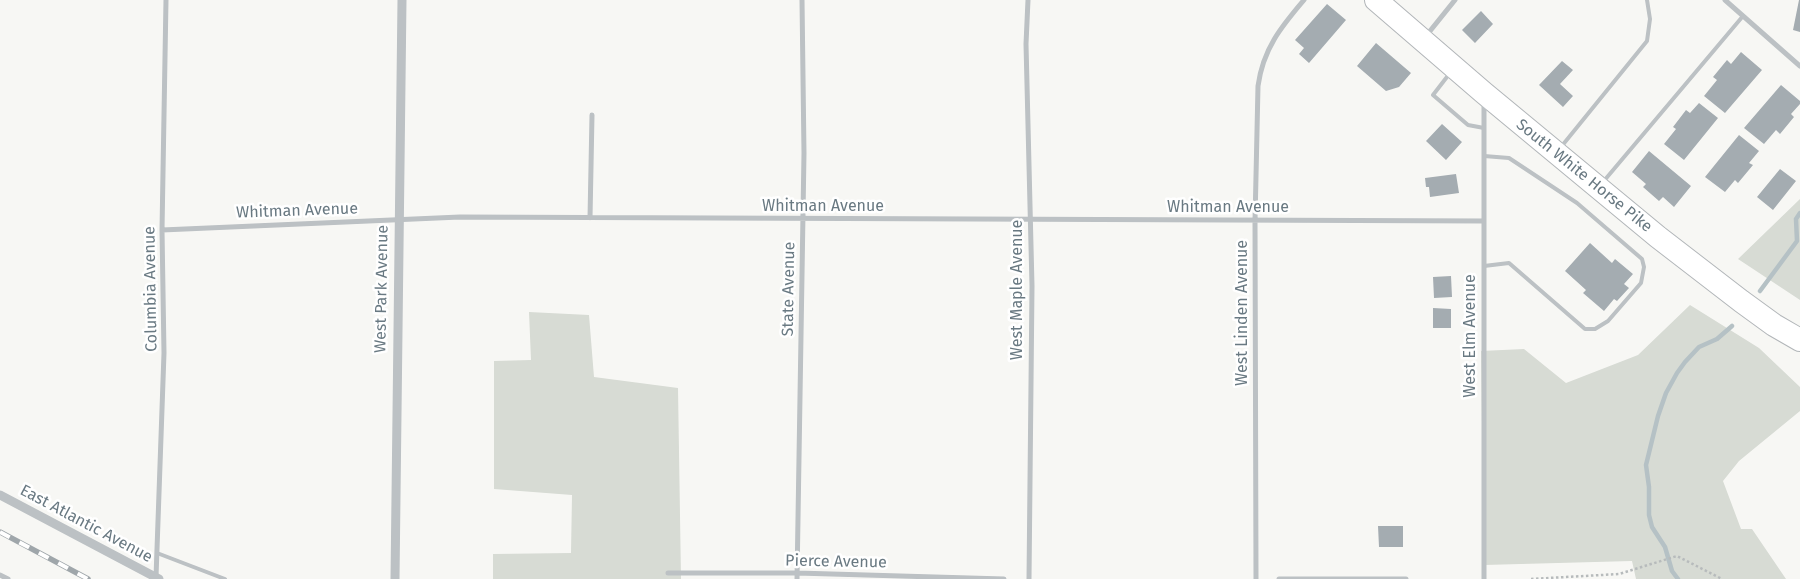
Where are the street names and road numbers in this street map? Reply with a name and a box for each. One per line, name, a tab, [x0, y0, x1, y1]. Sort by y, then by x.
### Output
street label: South White Horse Pike	[1512, 115, 1656, 237]
street label: Whitman Avenue	[762, 197, 884, 217]
street label: Whitman Avenue	[1167, 198, 1289, 218]
street label: Whitman Avenue	[236, 199, 358, 223]
street label: West Maple Avenue	[1008, 220, 1028, 360]
street label: West Park Avenue	[371, 225, 393, 353]
street label: Columbia Avenue	[140, 226, 162, 352]
street label: West Linden Avenue	[1233, 240, 1253, 386]
street label: State Avenue	[779, 241, 799, 337]
street label: West Elm Avenue	[1461, 274, 1481, 398]
street label: East Atlantic Avenue	[17, 481, 155, 567]
street label: Pierce Avenue	[785, 552, 887, 572]

